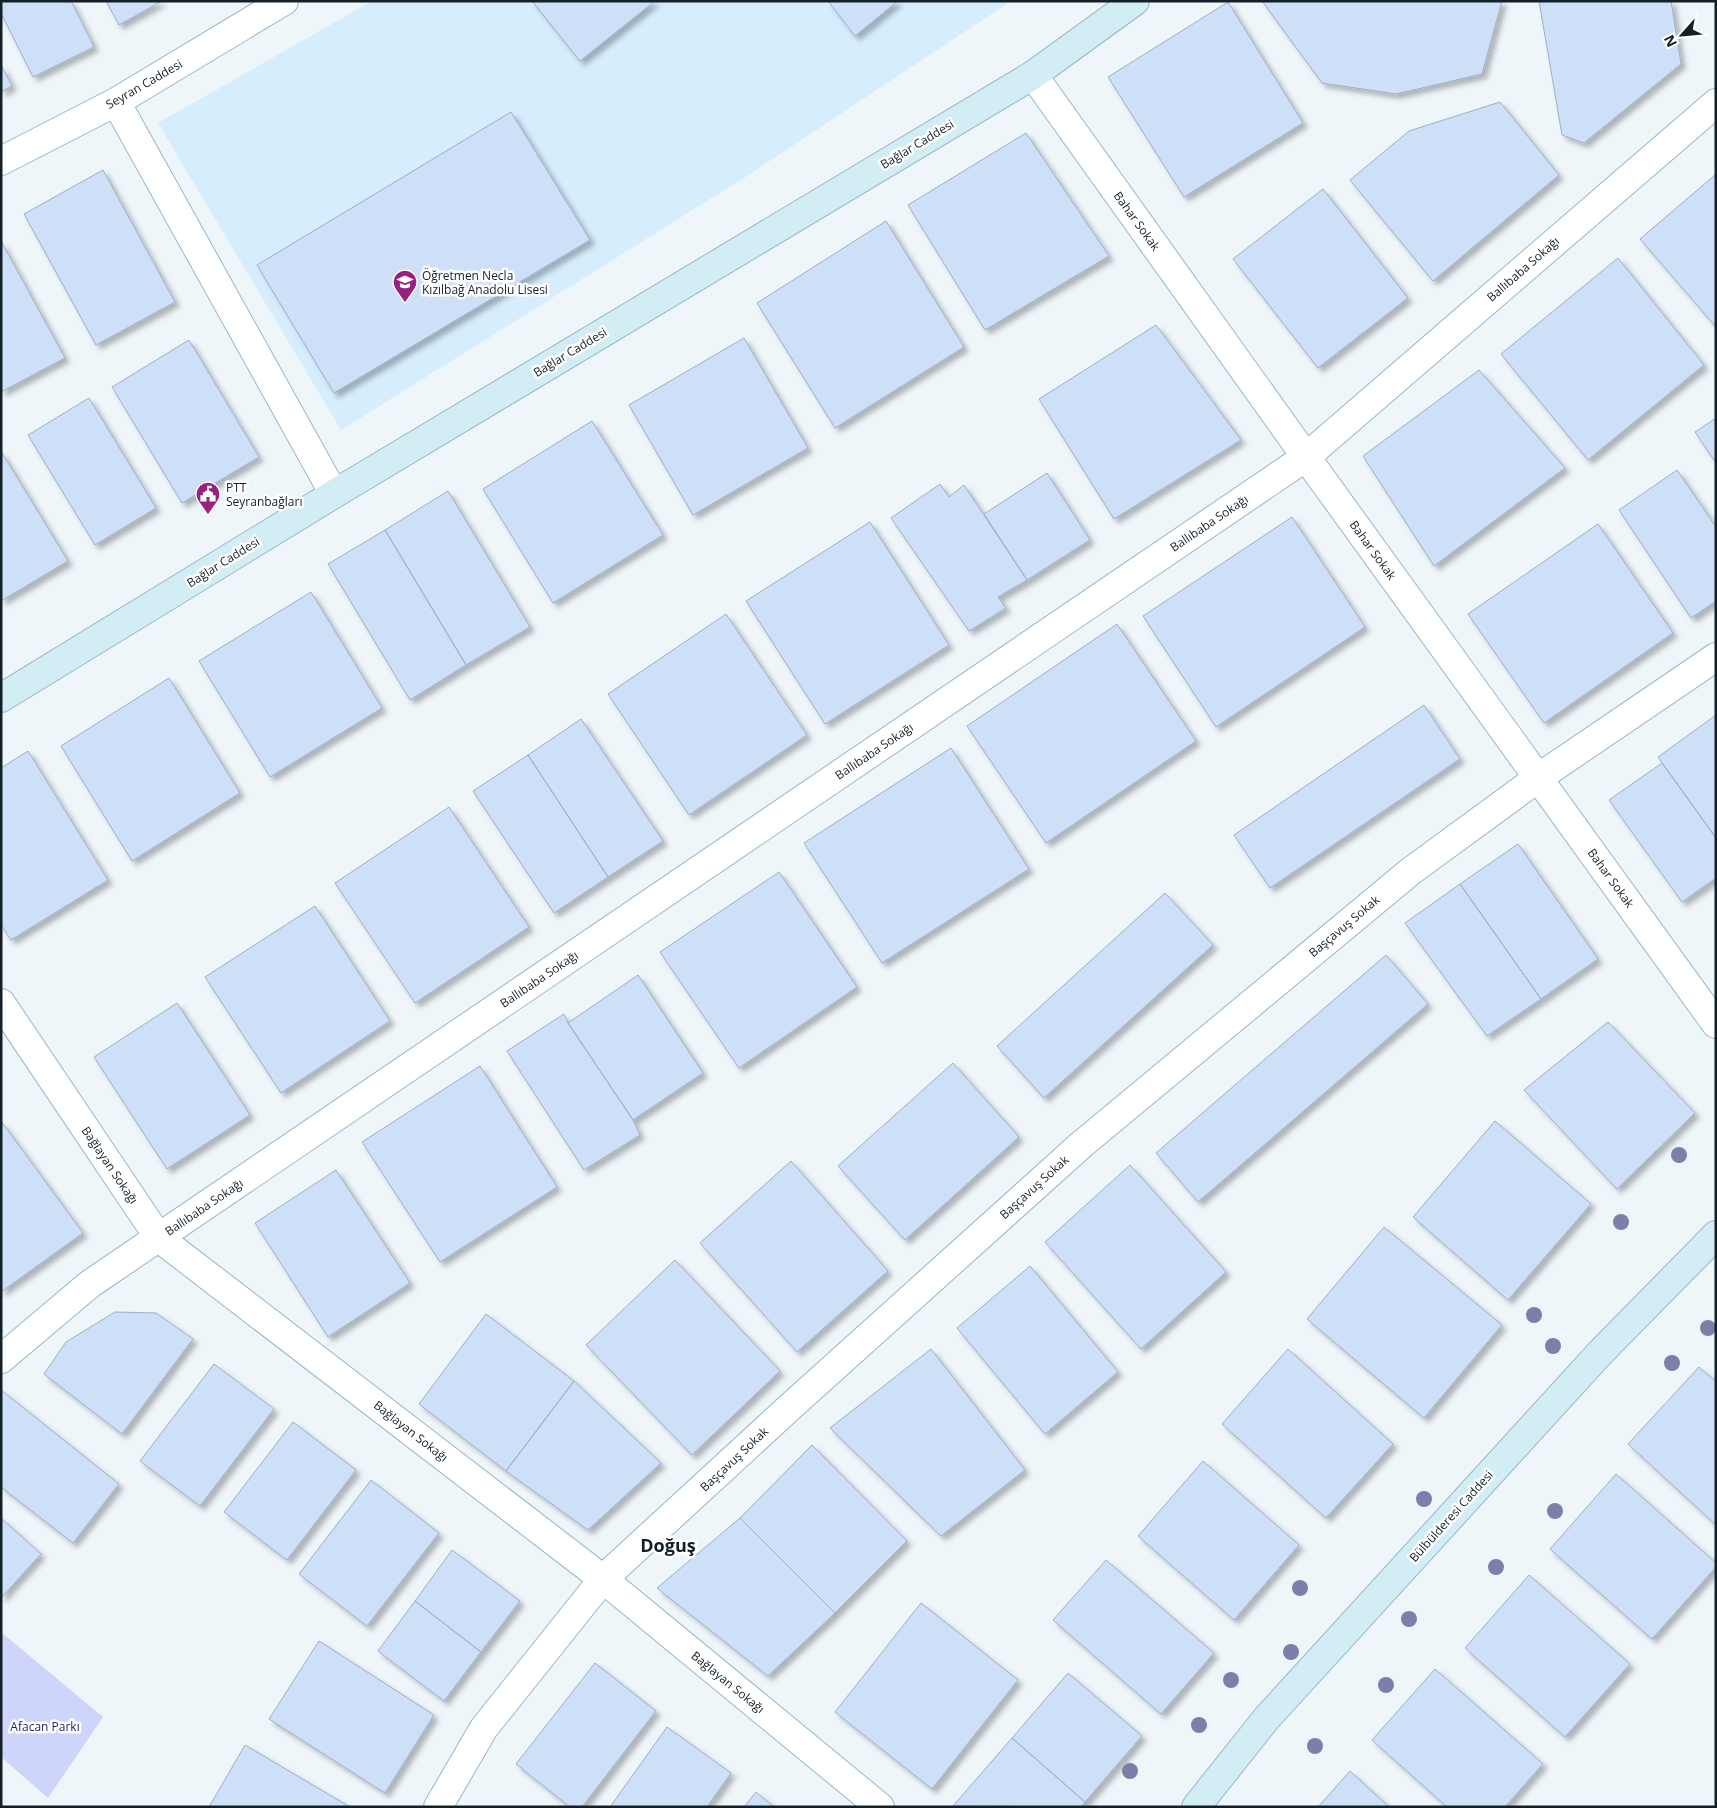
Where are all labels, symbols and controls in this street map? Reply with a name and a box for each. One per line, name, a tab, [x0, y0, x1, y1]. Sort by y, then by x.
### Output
north arrow	[1657, 10, 1707, 60]
text: N	[1659, 32, 1681, 51]
street label: Seyran Caddesi	[103, 55, 185, 113]
street label: Bağlar Caddesi	[877, 115, 957, 173]
street label: Bahar Sokak	[1110, 188, 1165, 255]
street label: Ballıbaba Sokağı	[1483, 233, 1563, 305]
place label: Öğretmen Necla Kızılbağ Anadolu Lisesi	[422, 267, 548, 298]
school or university icon: Öğretmen Necla Kızılbağ Anadolu Lisesi	[392, 269, 418, 303]
street label: Bağlar Caddesi	[530, 323, 610, 381]
place label: PTT Seyranbağları	[226, 479, 302, 510]
public building icon: PTT Seyranbağları	[195, 481, 221, 515]
street label: Ballıbaba Sokağı	[1167, 491, 1251, 555]
street label: Bahar Sokak	[1346, 517, 1401, 584]
street label: Bağlar Caddesi	[183, 533, 263, 591]
street label: Ballıbaba Sokağı	[832, 719, 916, 783]
street label: Bahar Sokak	[1584, 845, 1639, 912]
street label: Başçavuş Sokak	[1305, 891, 1384, 961]
street label: Ballıbaba Sokağı	[497, 947, 581, 1011]
street label: Bağlayan Sokağı	[78, 1123, 142, 1207]
street label: Başçavuş Sokak	[996, 1151, 1073, 1223]
street label: Ballıbaba Sokağı	[162, 1175, 246, 1239]
street label: Bağlayan Sokağı	[370, 1397, 452, 1465]
street label: Başçavuş Sokak	[696, 1422, 772, 1495]
street label: Bülbülderesi Caddesi	[1405, 1467, 1497, 1565]
district label: Doğuş	[640, 1533, 696, 1557]
street label: Bağlayan Sokağı	[688, 1647, 768, 1717]
park label: Afacan Parkı	[10, 1718, 80, 1735]

